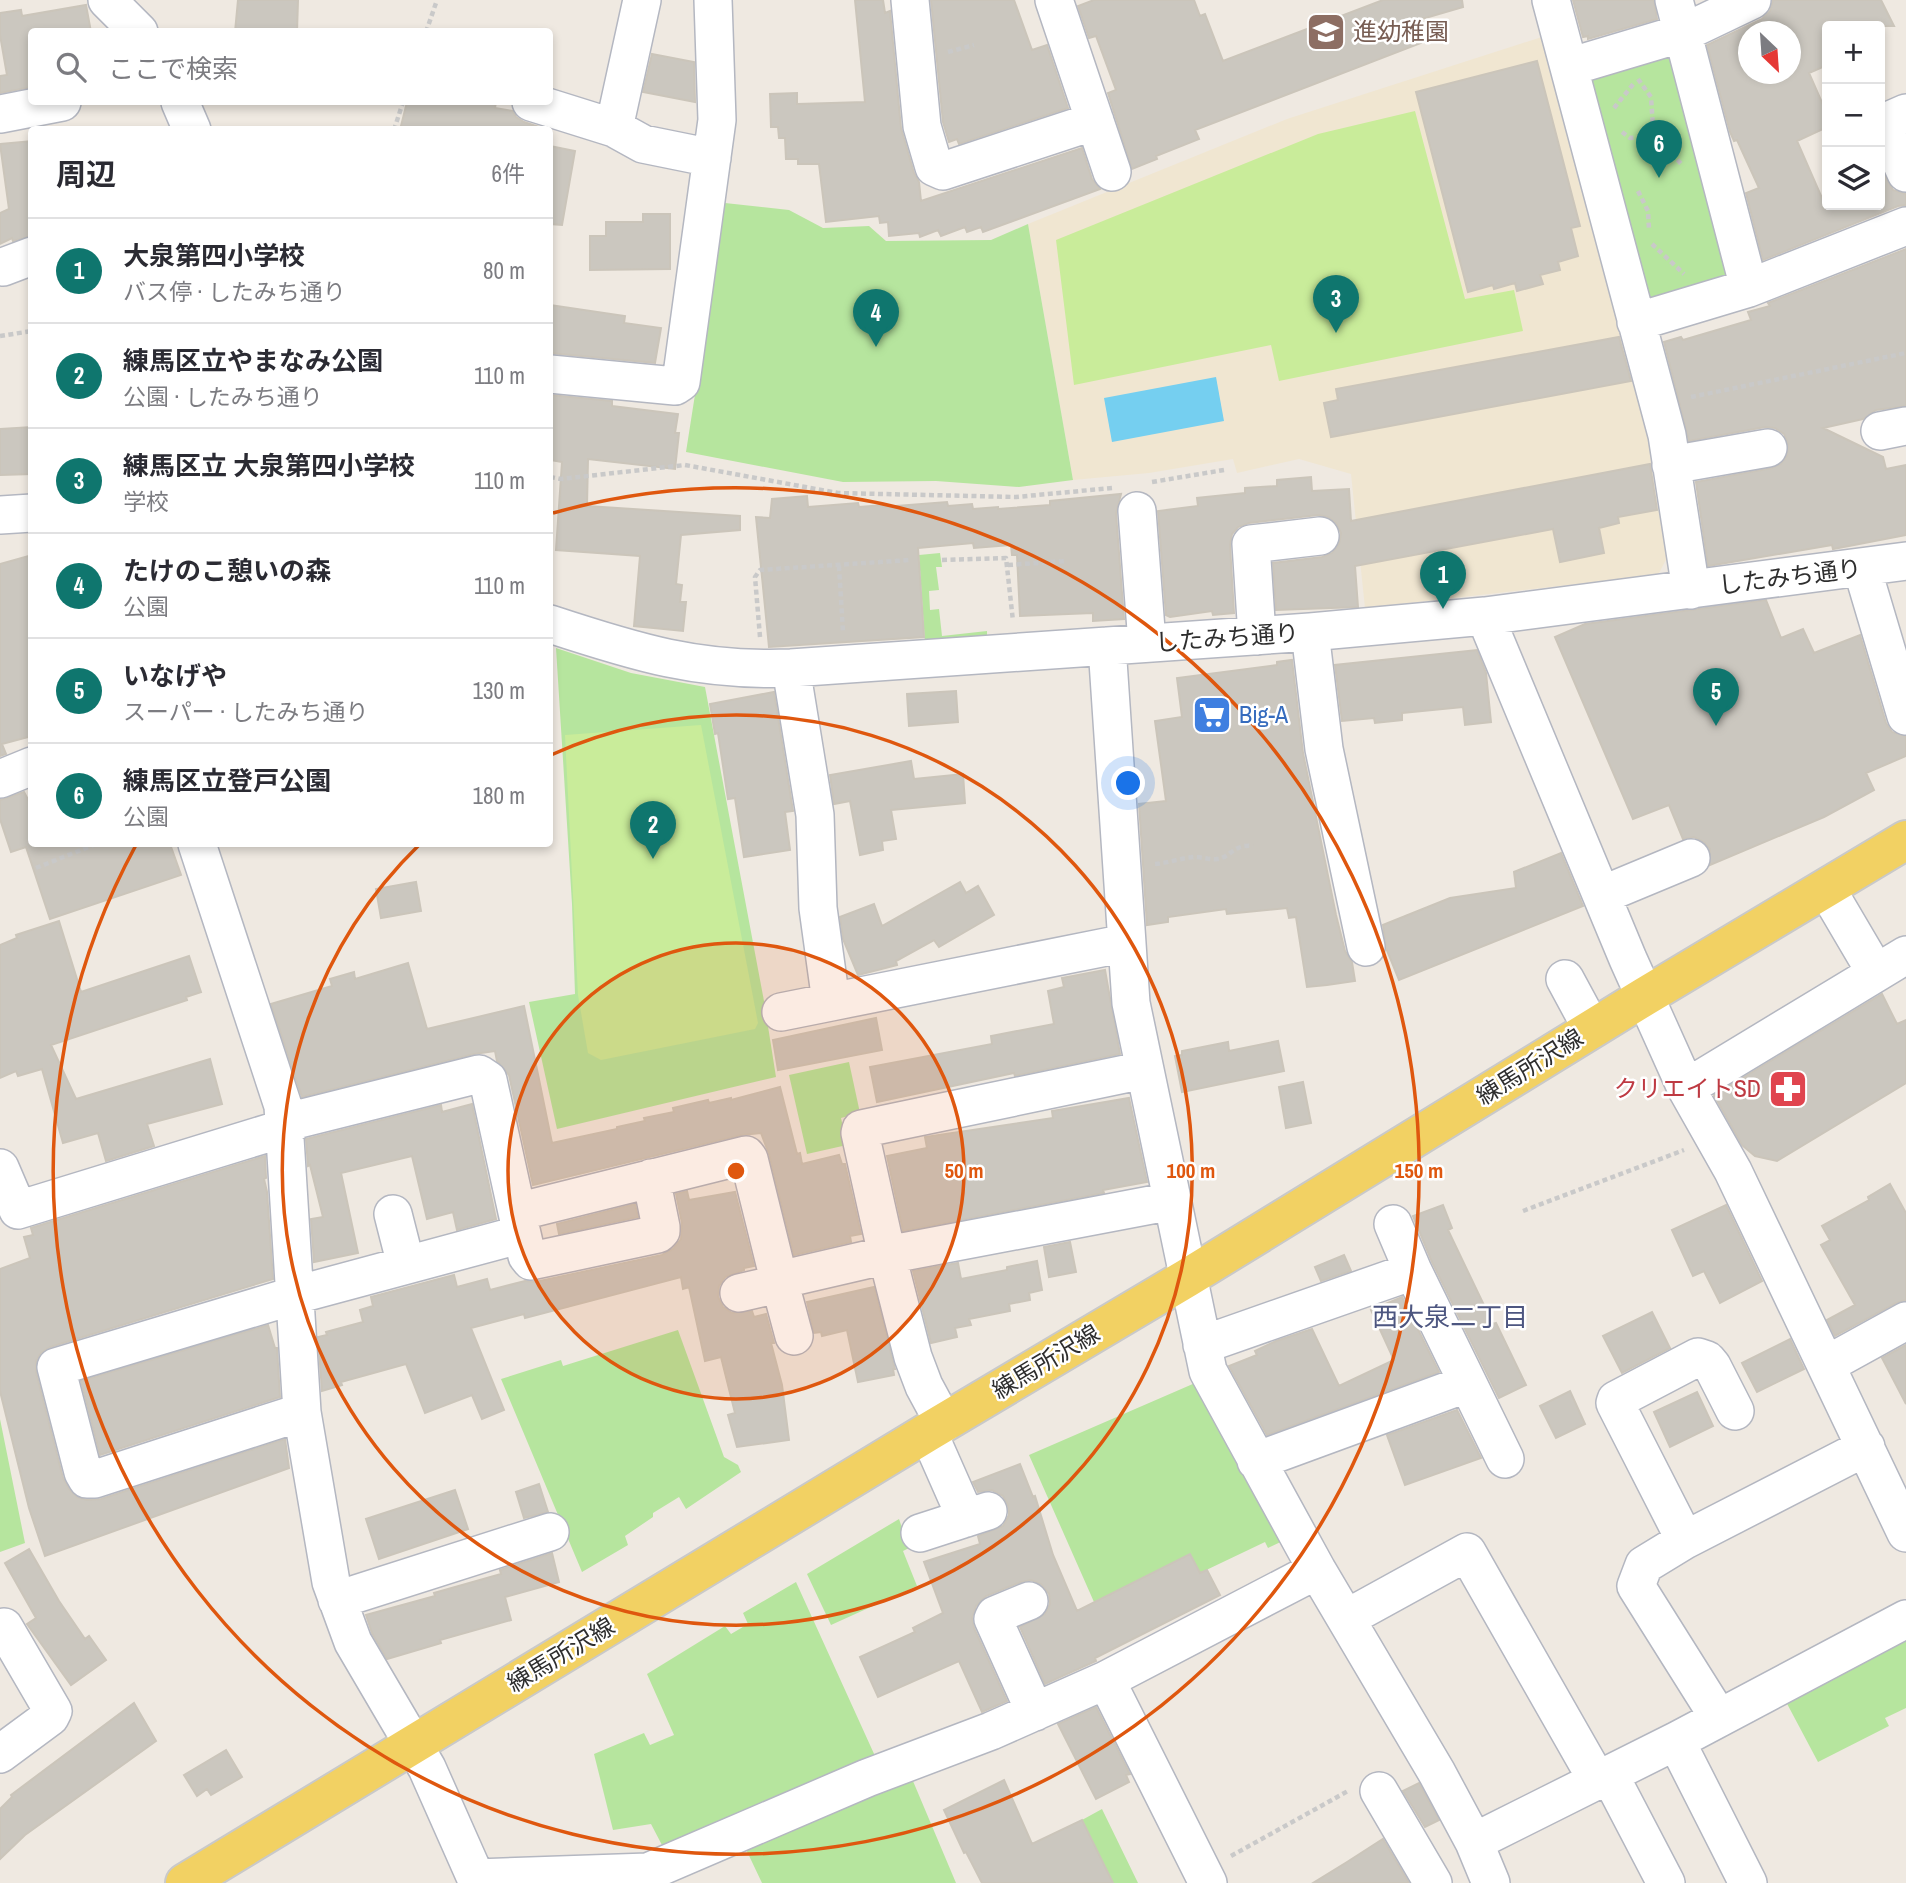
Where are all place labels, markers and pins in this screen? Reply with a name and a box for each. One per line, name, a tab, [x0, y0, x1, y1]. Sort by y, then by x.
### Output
school or university icon: 進幼稚園	[1305, 11, 1347, 53]
place label: 進幼稚園	[1353, 15, 1449, 47]
pin: 6	[1636, 120, 1682, 178]
pin: 3	[1313, 275, 1359, 333]
pin: 4	[853, 289, 899, 347]
pin: 1	[1420, 551, 1466, 609]
pin: 5	[1693, 668, 1739, 726]
supermarket icon: Big-A	[1191, 694, 1233, 736]
place label: Big-A	[1239, 698, 1289, 730]
pin: 2	[630, 801, 676, 859]
pharmacy icon: クリエイトSD	[1767, 1068, 1809, 1110]
place label: クリエイトSD	[1614, 1072, 1761, 1104]
centre of rings	[724, 1159, 748, 1183]

